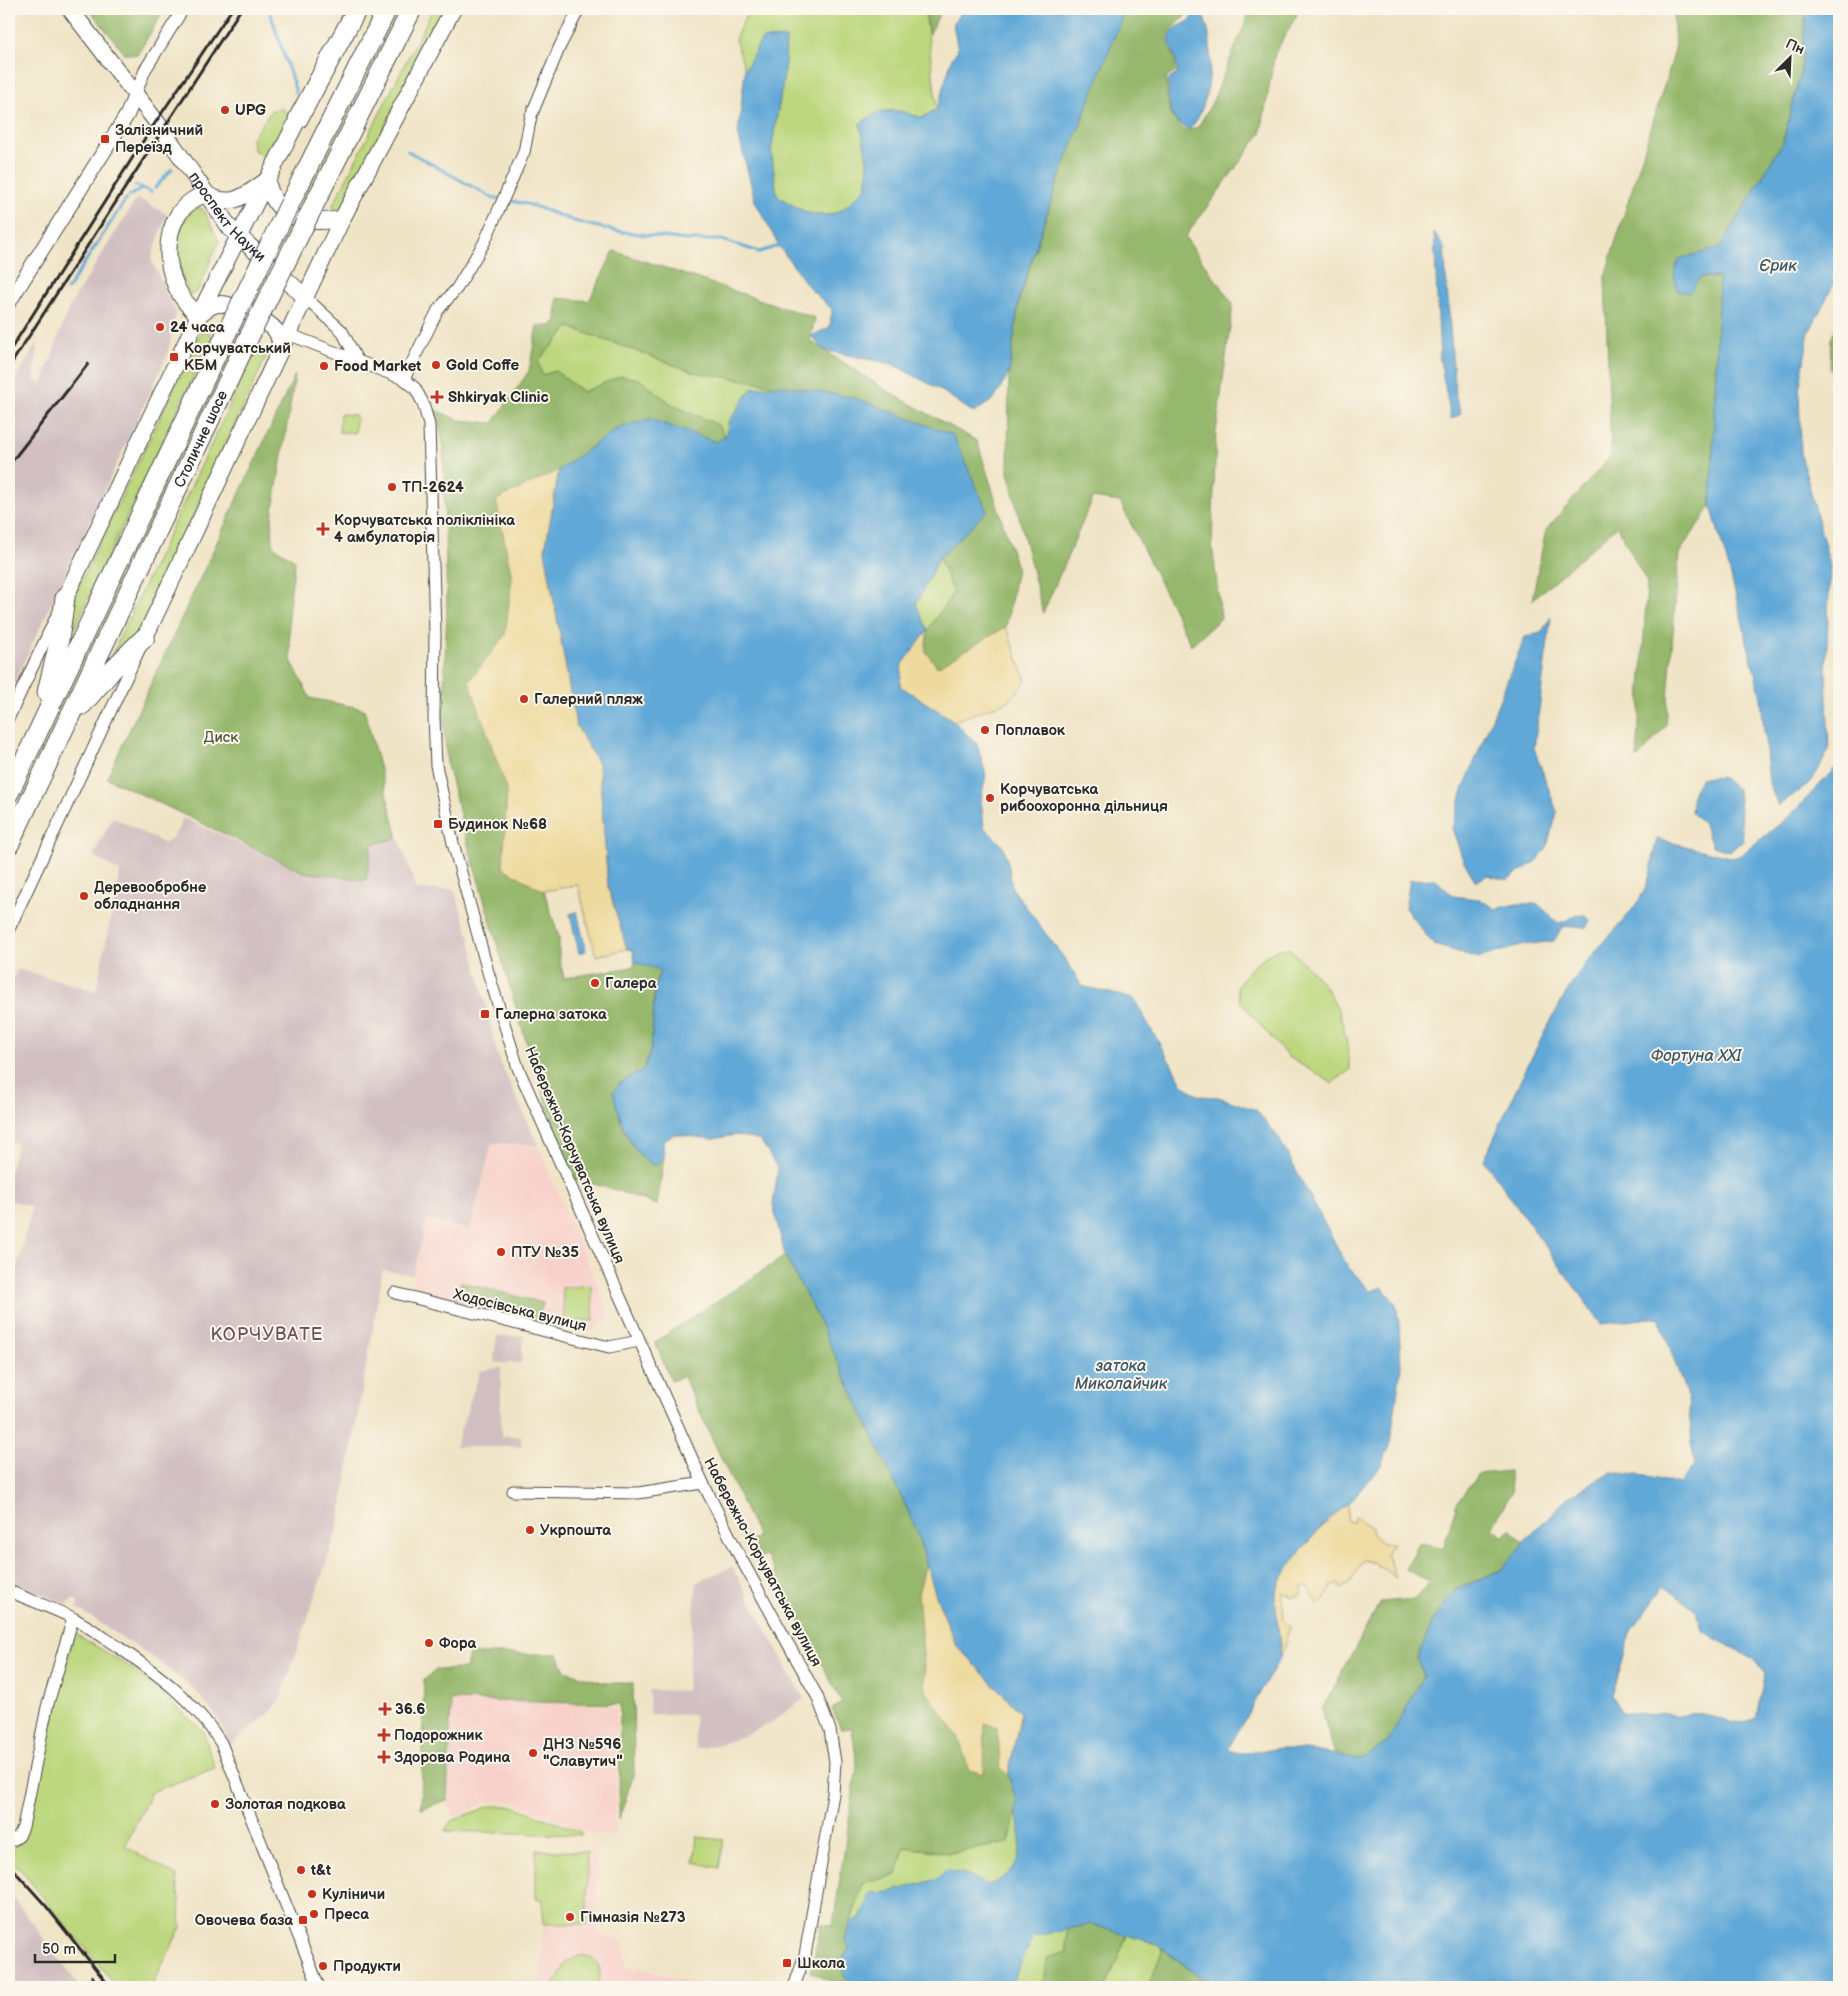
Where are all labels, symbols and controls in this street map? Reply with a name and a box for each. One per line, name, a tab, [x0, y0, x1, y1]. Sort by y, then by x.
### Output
north arrow	[1766, 32, 1816, 82]
text: Пн	[1783, 35, 1807, 58]
place label: UPG	[235, 101, 266, 120]
marker: UPG	[219, 104, 231, 116]
place label: Залізничний Переїзд	[115, 121, 203, 157]
marker: Залізничний Переїзд	[99, 133, 111, 145]
street label: проспект Науки	[184, 168, 270, 266]
water label: Єрик	[1759, 257, 1797, 276]
place label: 24 часа	[170, 318, 225, 337]
marker: 24 часа	[154, 321, 166, 333]
place label: Корчуватський КБМ	[184, 339, 291, 375]
marker: Корчуватський КБМ	[168, 351, 180, 363]
place label: Gold Coffe	[446, 356, 519, 375]
place label: Food Market	[334, 357, 421, 376]
marker: Gold Coffe	[430, 359, 442, 371]
marker: Food Market	[318, 360, 330, 372]
street label: Столичне шосе	[170, 388, 232, 491]
place label: Shkiryak Clinic	[448, 388, 549, 407]
marker: Shkiryak Clinic	[430, 390, 444, 404]
place label: ТП-2624	[402, 478, 464, 497]
marker: ТП-2624	[386, 481, 398, 493]
place label: Корчуватська поліклініка 4 амбулаторія	[334, 511, 515, 547]
marker: Корчуватська поліклініка 4 амбулаторія	[316, 522, 330, 536]
place label: Галерний пляж	[534, 690, 643, 709]
marker: Галерний пляж	[518, 693, 530, 705]
place label: Поплавок	[995, 721, 1066, 740]
marker: Поплавок	[979, 724, 991, 736]
park label: Диск	[204, 728, 238, 747]
place label: Корчуватська рибоохоронна дільниця	[1000, 780, 1168, 816]
marker: Корчуватська рибоохоронна дільниця	[984, 792, 996, 804]
place label: Будинок №68	[448, 815, 547, 834]
marker: Будинок №68	[432, 818, 444, 830]
place label: Деревообробне обладнання	[94, 878, 206, 914]
marker: Деревообробне обладнання	[78, 890, 90, 902]
place label: Галера	[605, 974, 657, 993]
marker: Галера	[589, 977, 601, 989]
place label: Галерна затока	[495, 1005, 607, 1024]
marker: Галерна затока	[479, 1008, 491, 1020]
street label: Набережно-Корчуватська вулиця	[520, 1044, 629, 1267]
water label: Фортуна XXI	[1651, 1047, 1742, 1066]
place label: ПТУ №35	[511, 1243, 579, 1262]
marker: ПТУ №35	[495, 1246, 507, 1258]
street label: Ходосівська вулиця	[451, 1285, 588, 1336]
district label: КОРЧУВАТЕ	[211, 1324, 323, 1345]
water label: затока Миколайчик	[1075, 1357, 1168, 1394]
street label: Набережно-Корчуватська вулиця	[699, 1455, 826, 1670]
place label: Укрпошта	[540, 1521, 611, 1540]
marker: Укрпошта	[524, 1524, 536, 1536]
place label: Фора	[439, 1634, 477, 1653]
marker: Фора	[423, 1637, 435, 1649]
place label: 36.6	[395, 1700, 425, 1719]
marker: 36.6	[379, 1703, 391, 1715]
place label: Подорожник	[394, 1726, 484, 1745]
marker: Подорожник	[378, 1729, 390, 1741]
place label: ДНЗ №596 "Славутич"	[543, 1735, 623, 1771]
marker: ДНЗ №596 "Славутич"	[527, 1747, 539, 1759]
place label: Здорова Родина	[394, 1748, 511, 1767]
marker: Здорова Родина	[378, 1751, 390, 1763]
place label: Золотая подкова	[225, 1795, 346, 1814]
marker: Золотая подкова	[209, 1798, 221, 1810]
place label: t&t	[310, 1861, 331, 1880]
marker: t&t	[295, 1864, 307, 1876]
place label: Куліничи	[322, 1885, 385, 1904]
marker: Куліничи	[306, 1888, 318, 1900]
place label: Преса	[324, 1905, 369, 1924]
marker: Преса	[308, 1908, 320, 1920]
place label: Гімназія №273	[580, 1908, 686, 1927]
place label: Овочева база	[195, 1911, 293, 1930]
marker: Гімназія №273	[564, 1911, 576, 1923]
marker: Овочева база	[297, 1914, 309, 1926]
scale bar	[35, 1931, 115, 1963]
text: 50 m	[42, 1940, 76, 1959]
place label: Школа	[797, 1954, 845, 1973]
place label: Продукти	[333, 1957, 401, 1976]
marker: Школа	[781, 1957, 793, 1969]
marker: Продукти	[317, 1960, 329, 1972]

